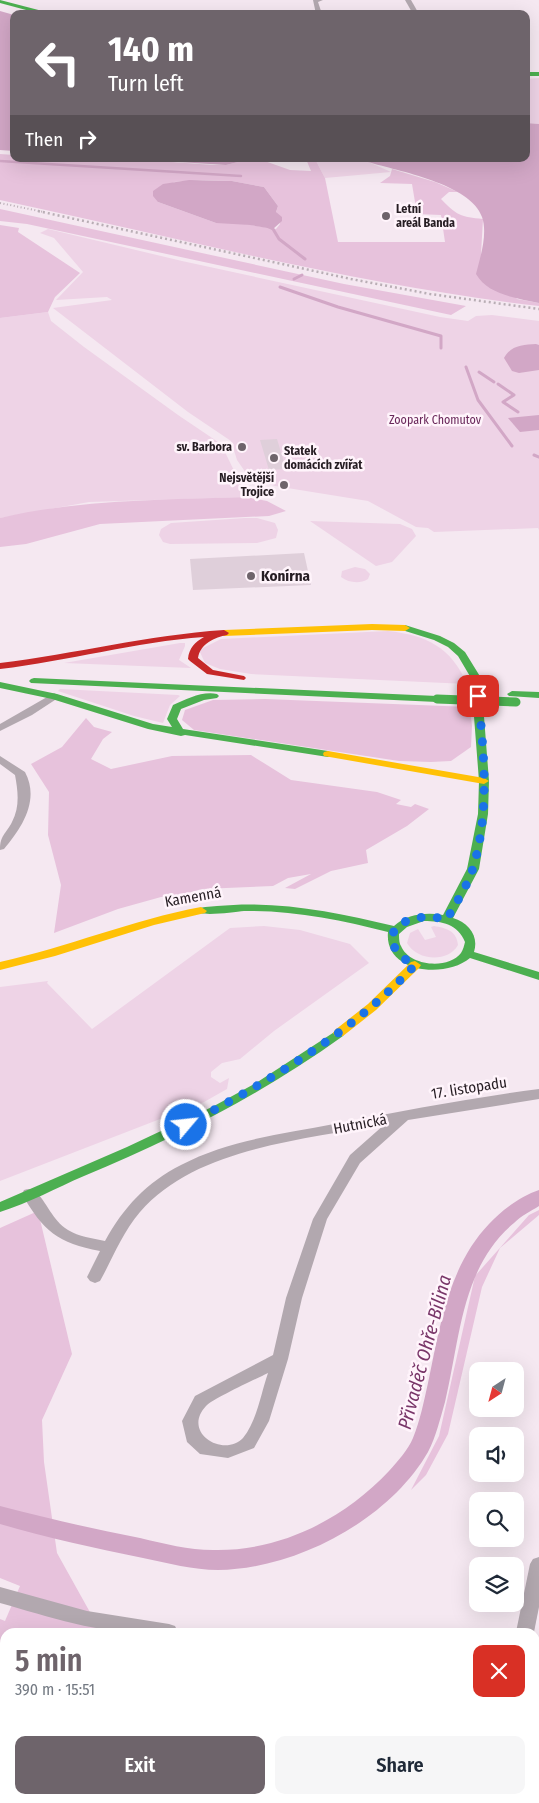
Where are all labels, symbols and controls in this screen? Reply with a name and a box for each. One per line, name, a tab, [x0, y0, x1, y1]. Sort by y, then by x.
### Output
text: 140 m	[108, 28, 194, 70]
icon: left	[25, 30, 90, 95]
text: Turn left	[108, 70, 184, 97]
icon: right	[73, 125, 101, 153]
text: Then	[25, 128, 63, 151]
place label: Letní areál Banda	[396, 202, 455, 230]
marker: Letní areál Banda	[380, 210, 392, 222]
park label: Zoopark Chomutov	[389, 413, 482, 427]
place label: sv. Barbora	[177, 440, 232, 454]
marker: sv. Barbora	[236, 441, 248, 453]
place label: Statek domácích zvířat	[284, 444, 363, 472]
marker: Statek domácích zvířat	[268, 452, 280, 464]
place label: Nejsvětější Trojice	[219, 471, 275, 499]
marker: Nejsvětější Trojice	[278, 479, 290, 491]
place label: Konírna	[261, 567, 311, 585]
marker: Konírna	[245, 570, 257, 582]
pin	[457, 675, 499, 717]
icon: arrive	[464, 682, 492, 710]
street label: Kamenná	[163, 883, 223, 911]
street label: 17. listopadu	[430, 1073, 508, 1103]
position arrow	[159, 1098, 211, 1150]
street label: Hutnická	[332, 1110, 388, 1138]
water label: Přivaděč Ohře-Bílina	[393, 1272, 456, 1432]
north arrow	[469, 1362, 524, 1418]
map controls	[469, 1362, 524, 1612]
button: sound	[469, 1427, 524, 1482]
button: search	[469, 1492, 524, 1547]
button: layers	[469, 1557, 524, 1612]
text: 5 min	[15, 1643, 82, 1679]
button: close	[473, 1645, 525, 1697]
text: 390 m · 15:51	[15, 1680, 95, 1699]
button: Exit	[15, 1736, 265, 1794]
button: Share	[275, 1736, 525, 1794]

